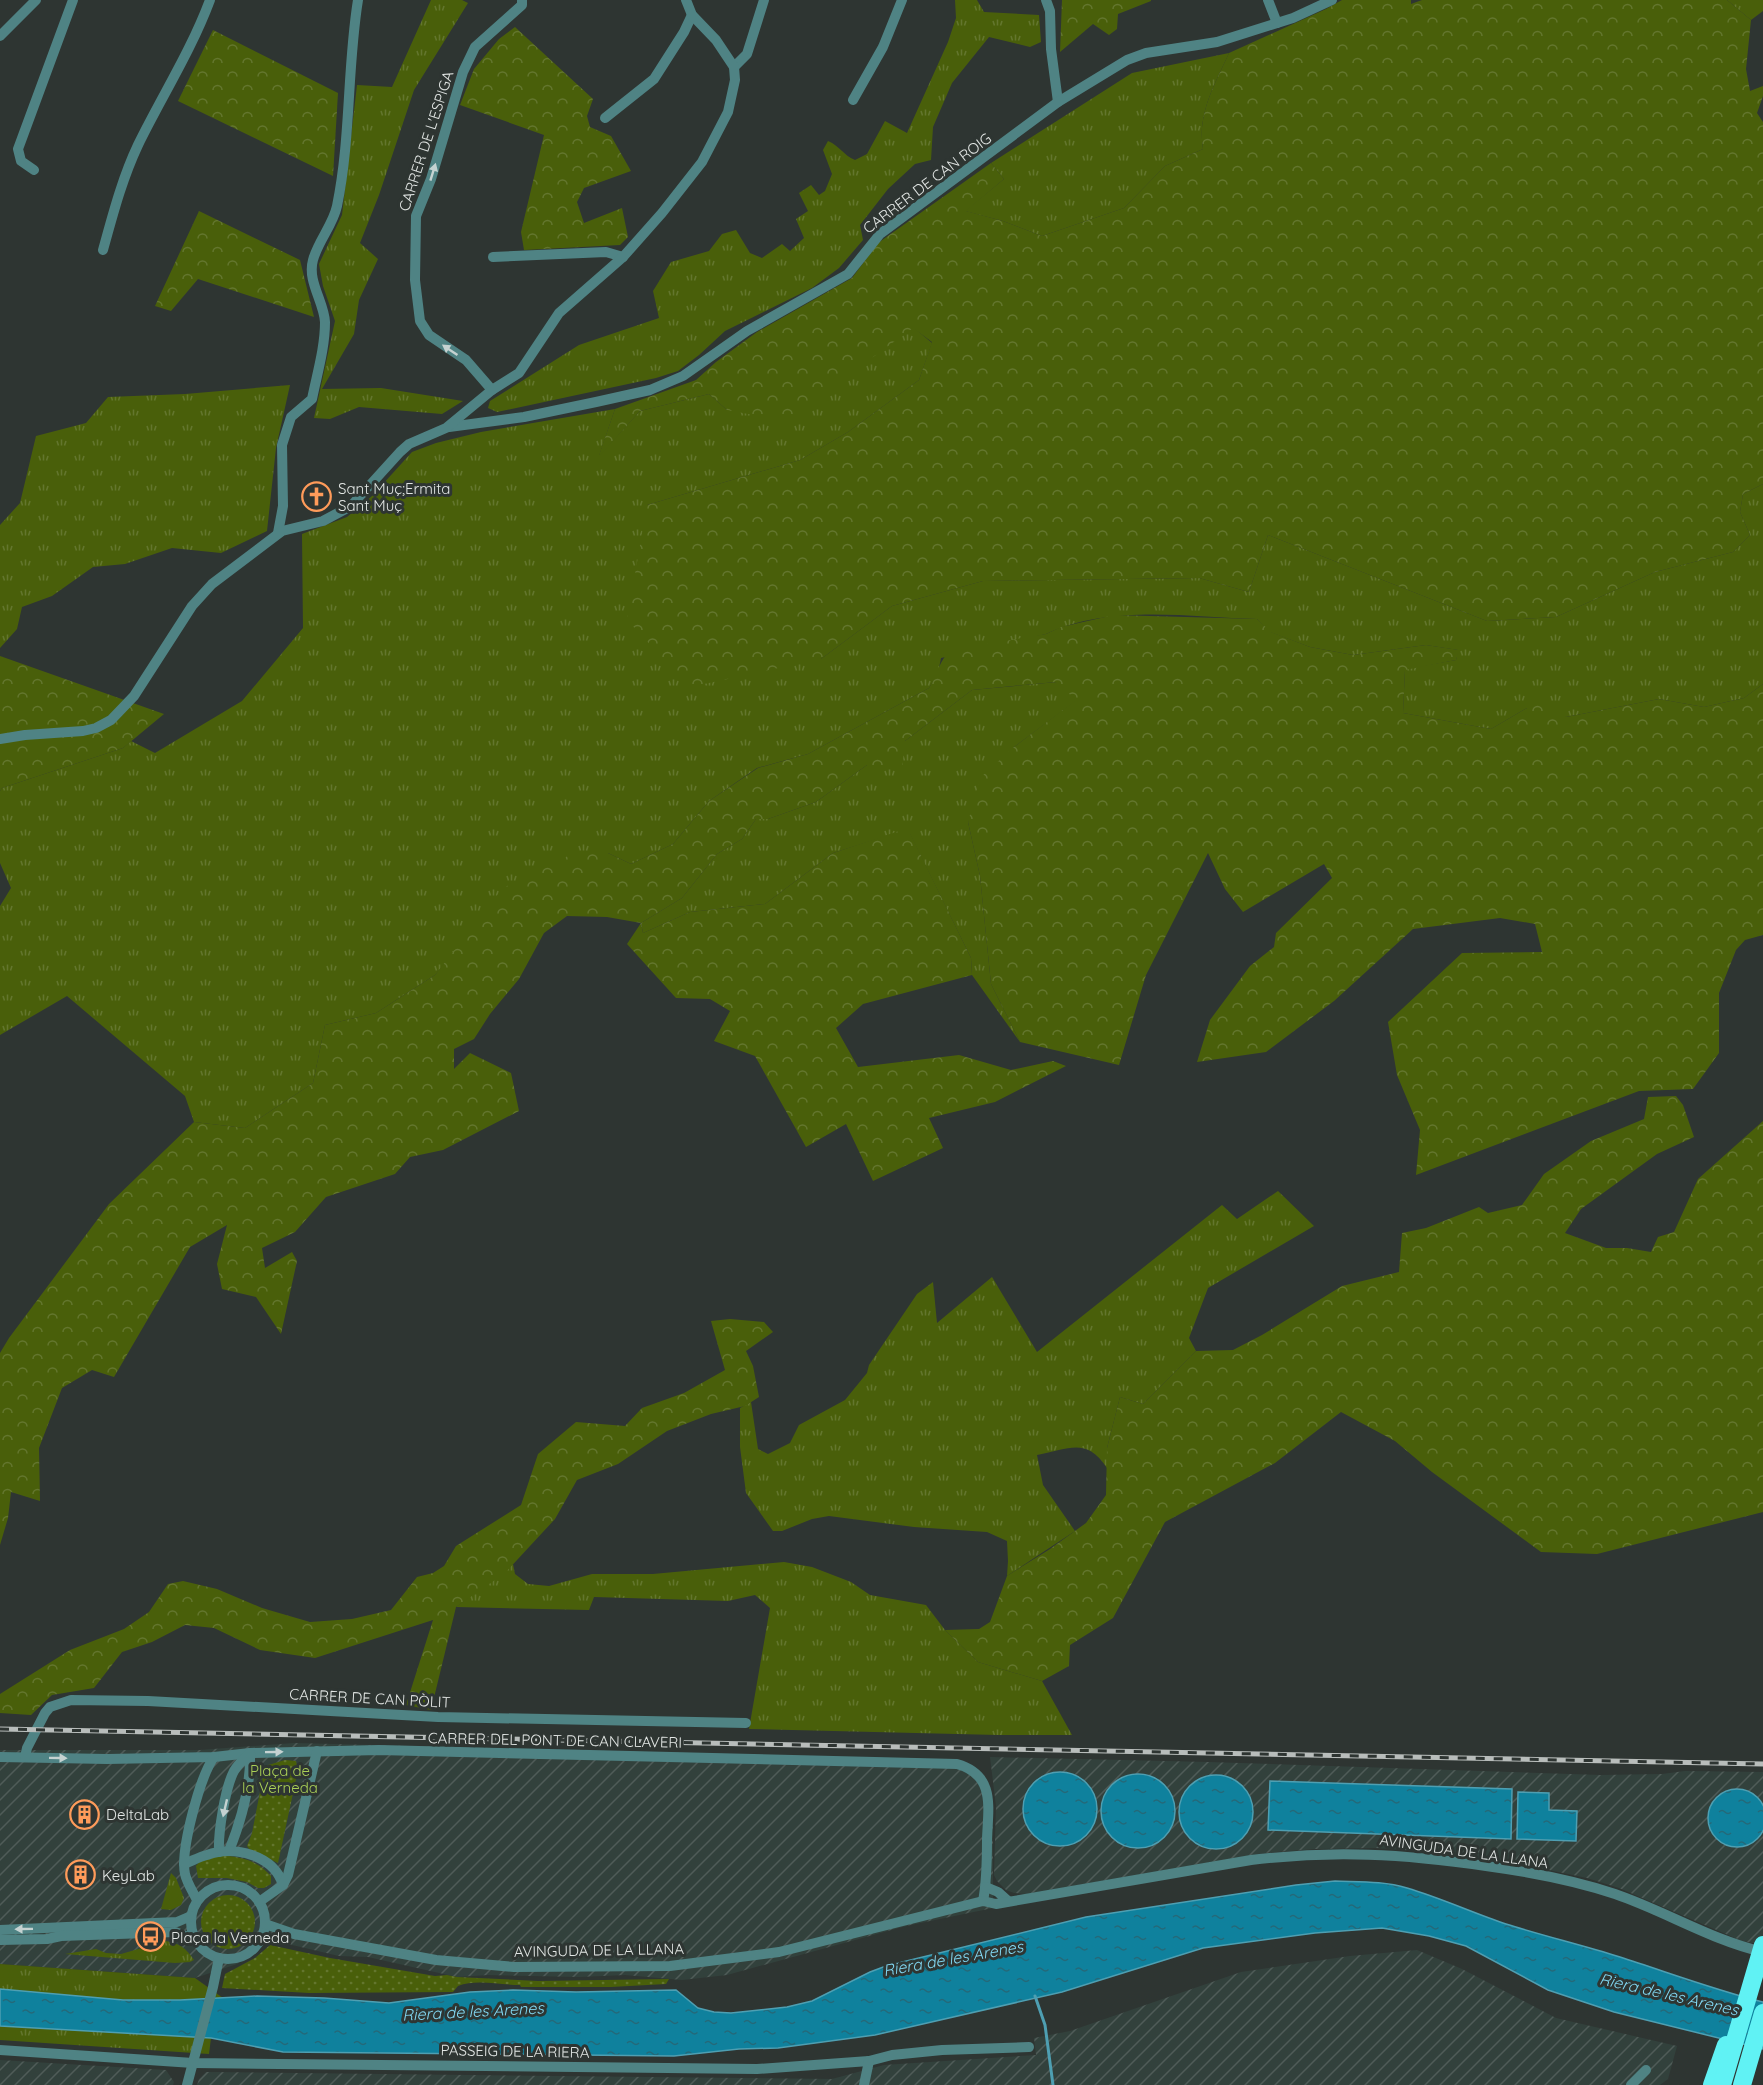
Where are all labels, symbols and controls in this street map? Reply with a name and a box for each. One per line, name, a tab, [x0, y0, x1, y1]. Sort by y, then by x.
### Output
street label: CARRER DE L'ESPIGA	[394, 68, 458, 214]
street label: CARRER DE CAN ROIG	[859, 129, 995, 237]
one-way arrow	[429, 163, 438, 181]
one-way arrow	[442, 345, 458, 356]
place label: Sant Muç;Ermita Sant Muç	[338, 479, 450, 515]
church icon: Sant Muç;Ermita Sant Muç	[301, 481, 333, 513]
street label: CARRER DE CAN PÒLIT	[289, 1684, 451, 1712]
street label: CARRER DEL PONT DE CAN CLAVERI	[428, 1728, 682, 1752]
one-way arrow	[265, 1747, 284, 1757]
one-way arrow	[49, 1753, 68, 1763]
park label: Plaça de la Verneda	[242, 1761, 318, 1797]
building icon: DeltaLab	[69, 1798, 101, 1830]
one-way arrow	[219, 1798, 229, 1817]
place label: DeltaLab	[106, 1805, 169, 1824]
street label: AVINGUDA DE LA LLANA	[1378, 1830, 1550, 1872]
building icon: KeyLab	[65, 1859, 97, 1891]
place label: KeyLab	[102, 1866, 155, 1885]
bus stop icon: Plaça la Verneda	[134, 1921, 166, 1953]
one-way arrow	[15, 1925, 34, 1934]
place label: Plaça la Verneda	[171, 1928, 289, 1947]
water label: Riera de les Arenes	[881, 1936, 1026, 1980]
street label: AVINGUDA DE LA LLANA	[514, 1939, 684, 1961]
water label: Riera de les Arenes	[1598, 1968, 1742, 2020]
water label: Riera de les Arenes	[402, 1997, 546, 2025]
street label: PASSEIG DE LA RIERA	[440, 2040, 590, 2062]

